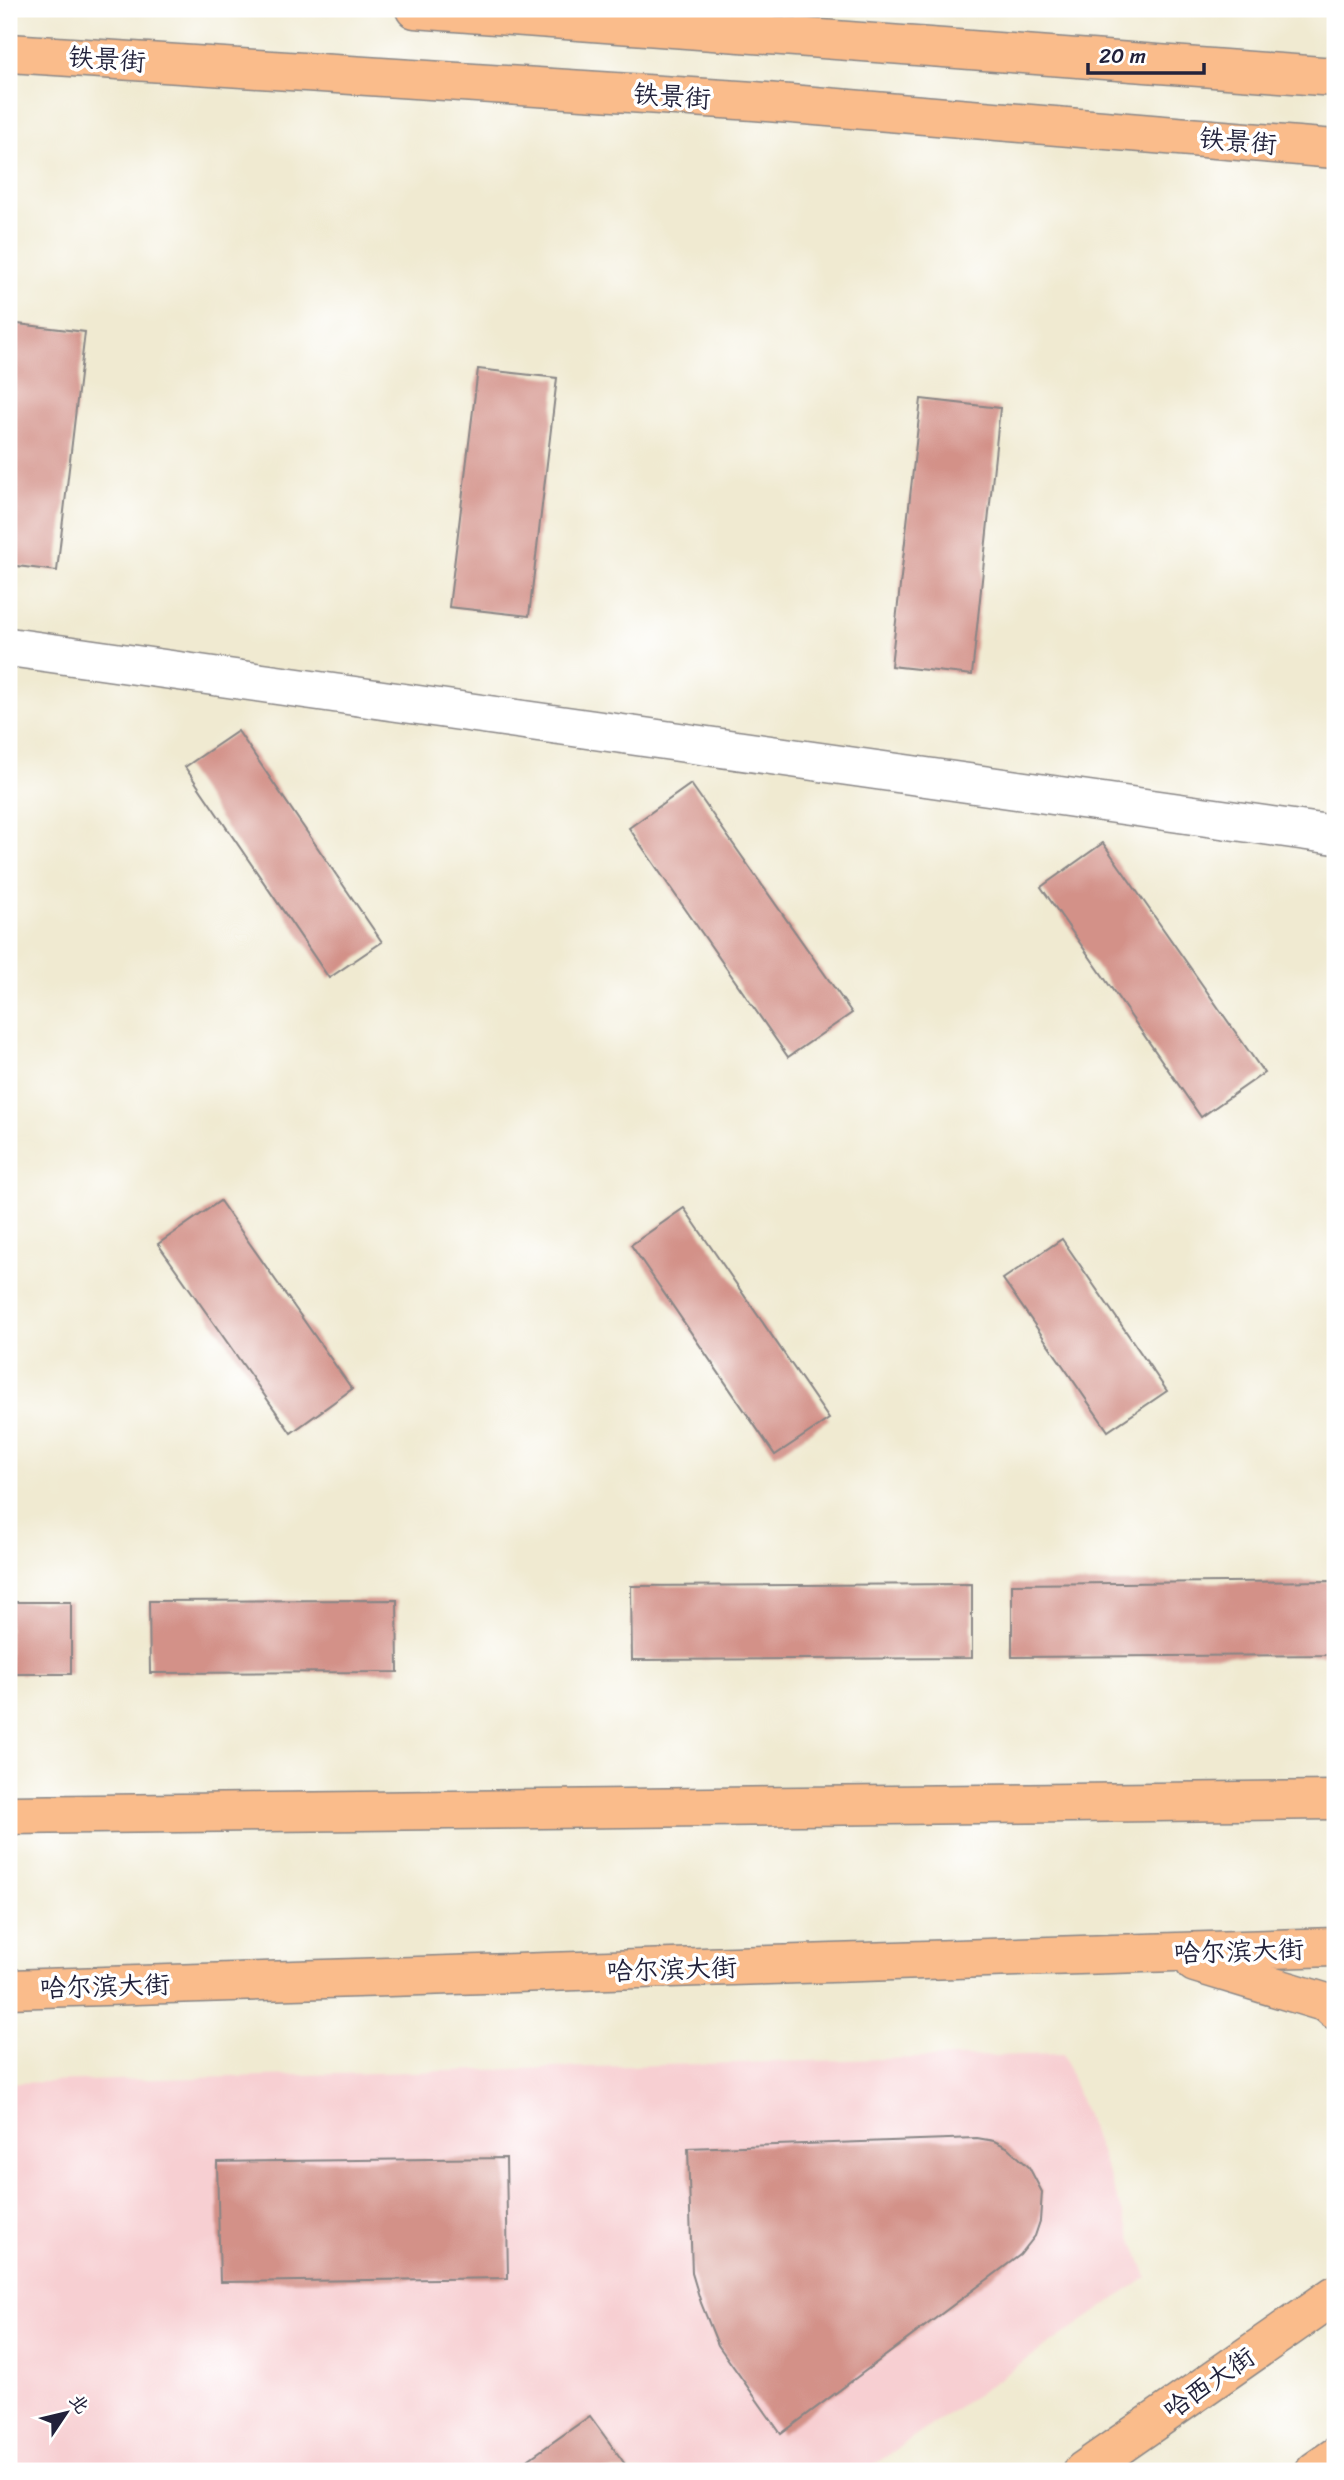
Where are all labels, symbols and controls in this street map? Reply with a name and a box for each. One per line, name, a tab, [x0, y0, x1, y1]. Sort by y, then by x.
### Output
scale bar	[1088, 32, 1204, 76]
street label: 铁景街	[66, 33, 148, 85]
text: 20 m	[1099, 37, 1146, 75]
street label: 铁景街	[631, 70, 713, 122]
street label: 铁景街	[1197, 115, 1279, 167]
street label: 哈尔滨大街	[1173, 1926, 1305, 1976]
street label: 哈尔滨大街	[606, 1944, 738, 1994]
street label: 哈尔滨大街	[39, 1961, 171, 2011]
street label: 哈西大街	[1153, 2334, 1265, 2432]
north arrow	[32, 2378, 102, 2448]
text: 北	[61, 2386, 98, 2421]

